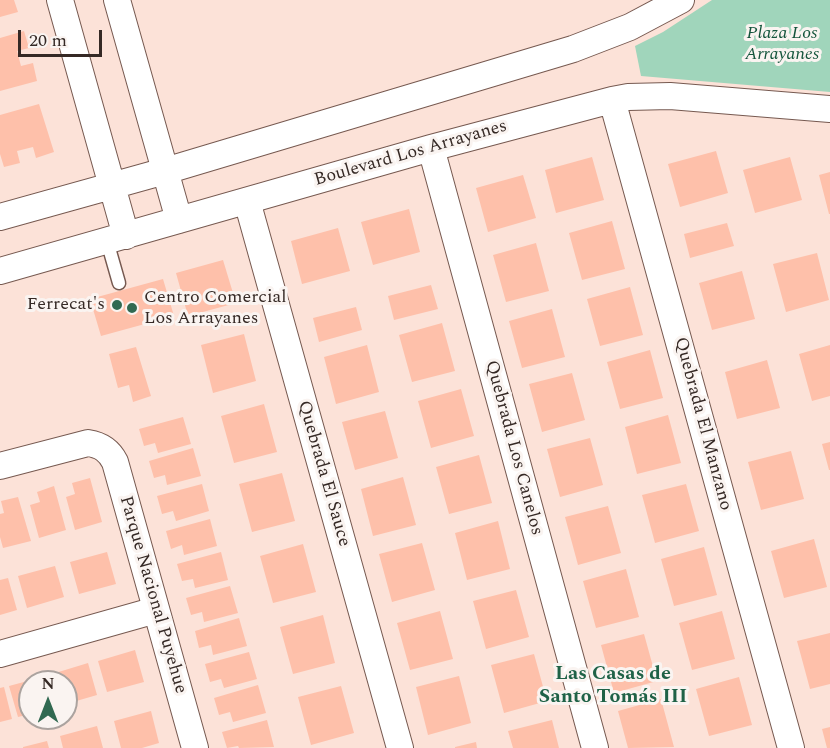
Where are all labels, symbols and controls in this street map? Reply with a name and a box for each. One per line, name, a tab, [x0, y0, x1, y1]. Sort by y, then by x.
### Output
scale bar	[21, 18, 105, 56]
park label: Plaza Los Arrayanes	[745, 23, 819, 66]
text: 20 m	[29, 27, 67, 54]
street label: Boulevard Los Arrayanes	[312, 116, 510, 192]
place label: Centro Comercial Los Arrayanes	[144, 287, 287, 330]
place label: Ferrecat's	[27, 294, 105, 316]
marker: Ferrecat's	[110, 298, 124, 312]
marker: Centro Comercial Los Arrayanes	[125, 301, 139, 315]
street label: Quebrada El Manzano	[668, 335, 736, 513]
street label: Quebrada Los Canelos	[479, 358, 547, 538]
street label: Quebrada El Sauce	[292, 399, 354, 549]
street label: Parque Nacional Puyehue	[113, 494, 191, 696]
district label: Las Casas de Santo Tomás III	[539, 663, 687, 710]
north arrow	[18, 670, 78, 730]
text: N	[41, 672, 55, 696]

